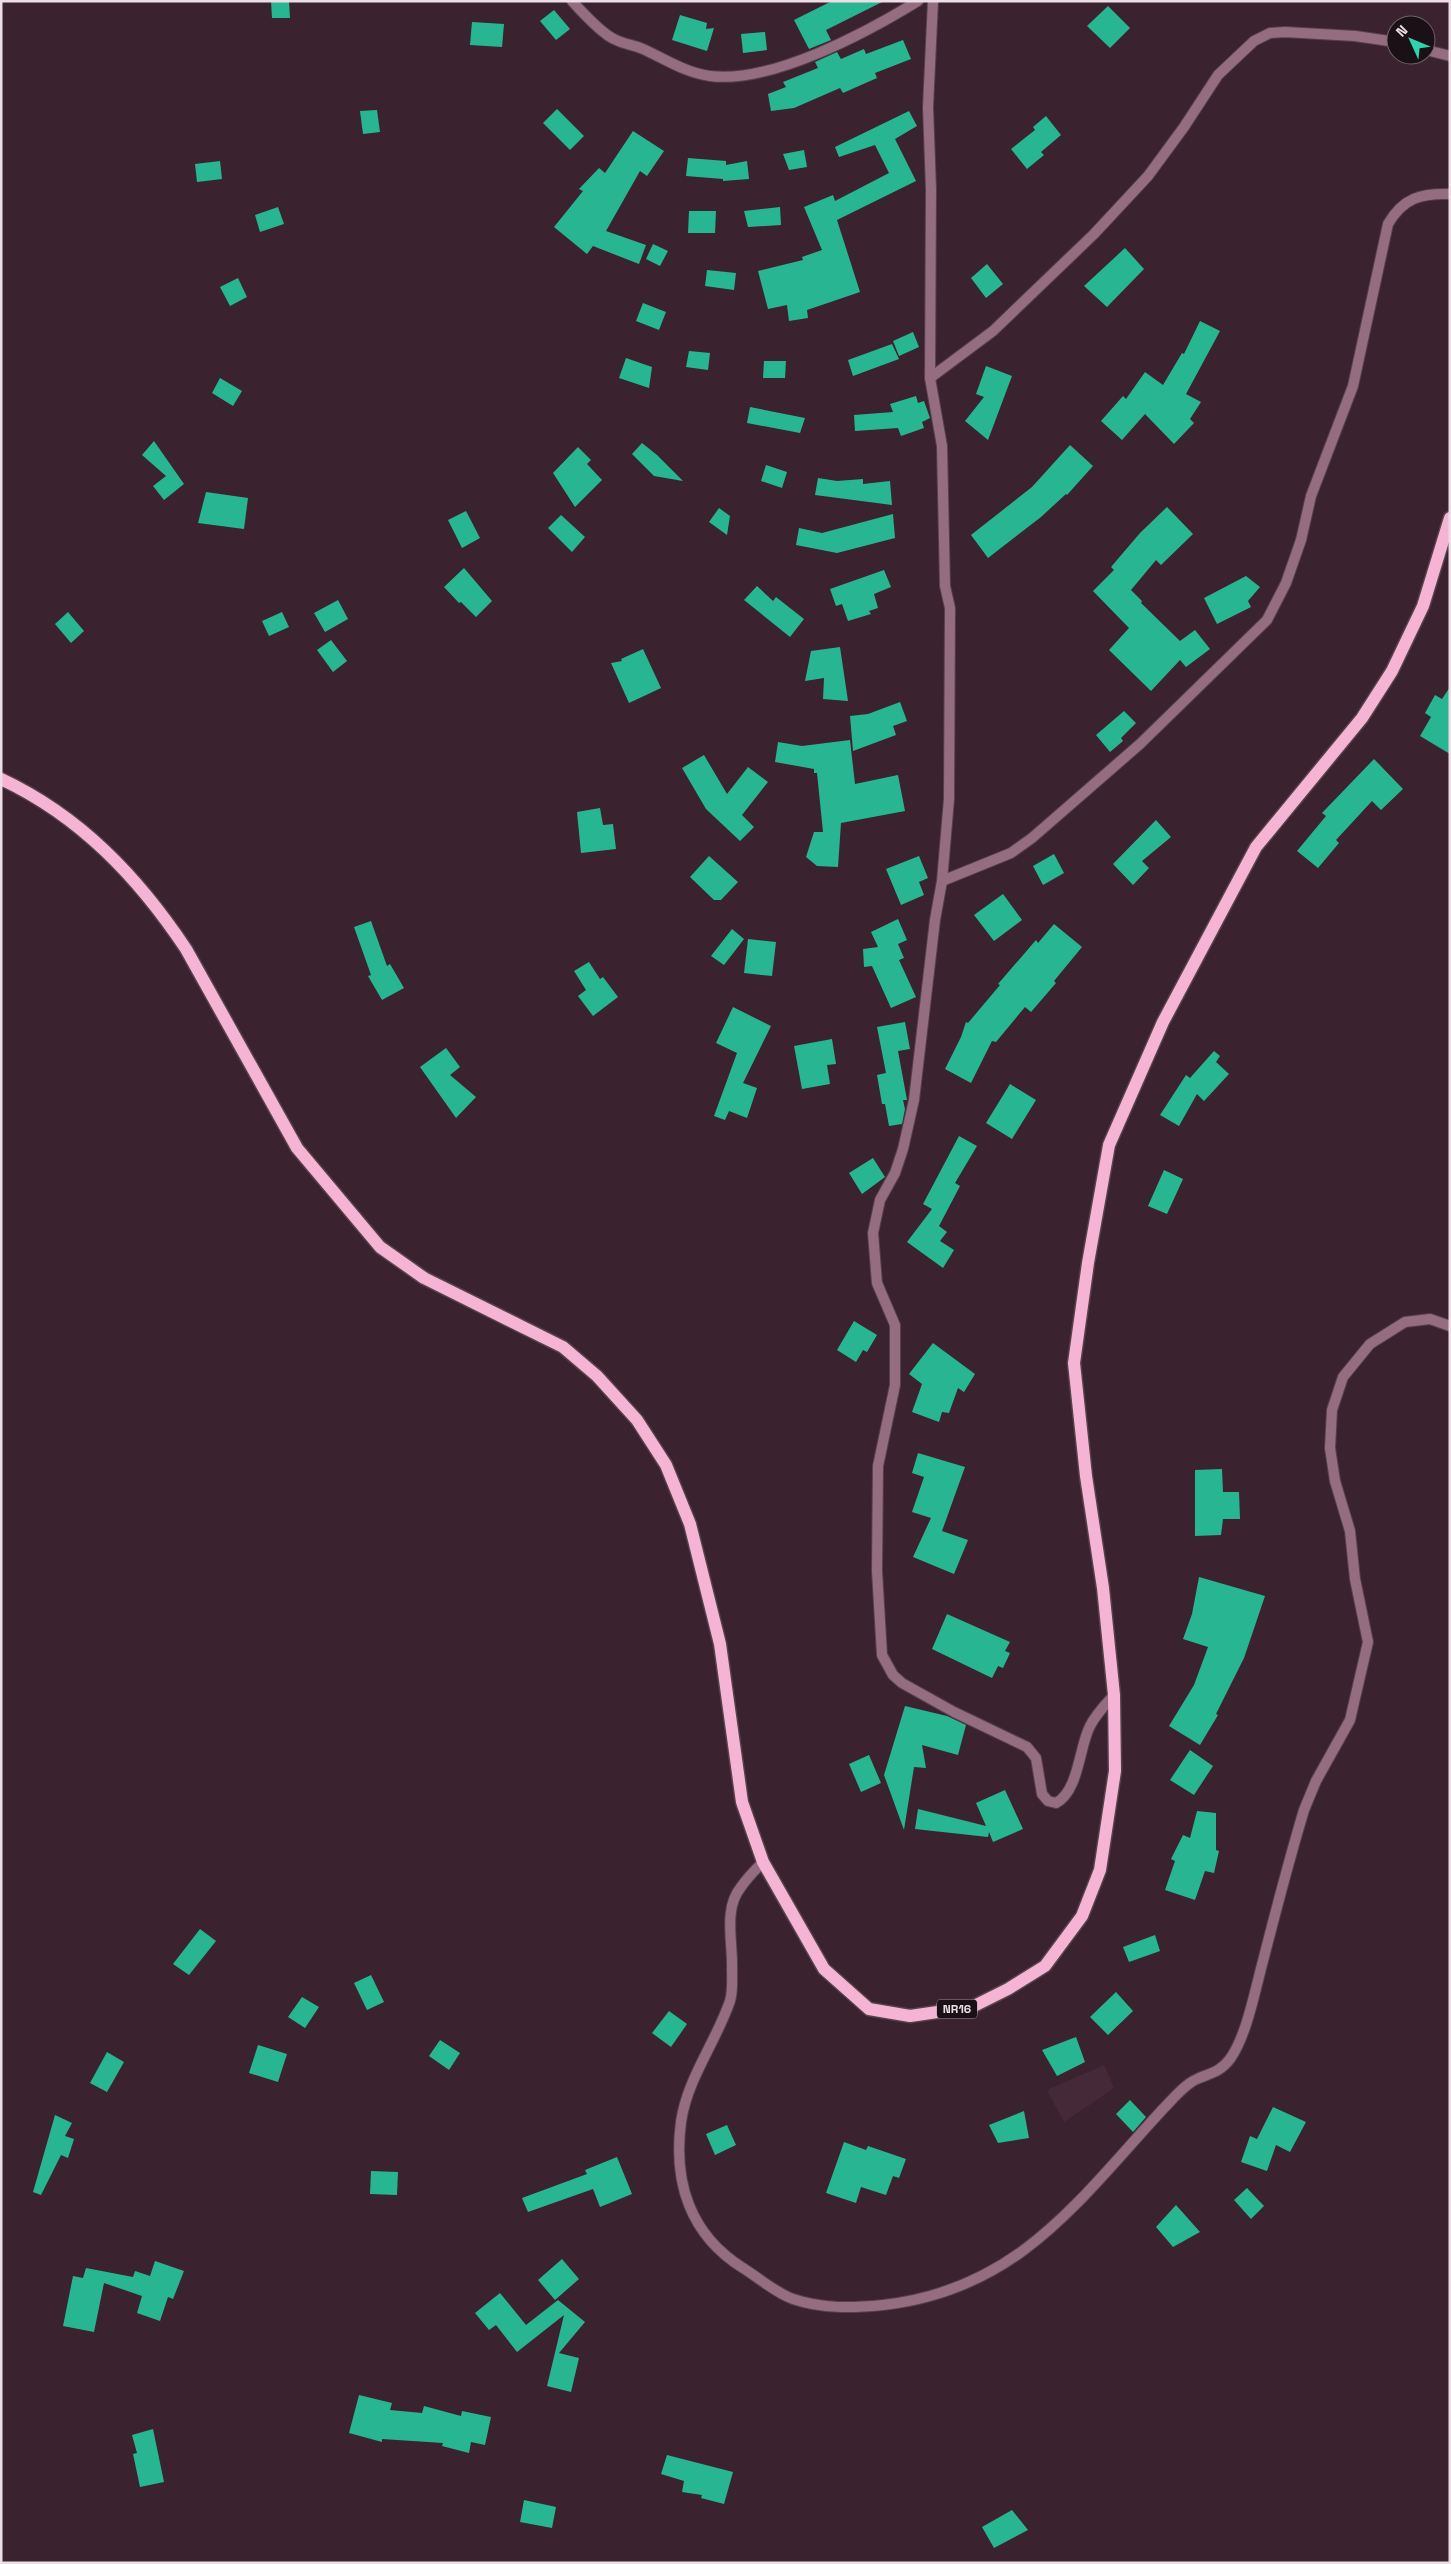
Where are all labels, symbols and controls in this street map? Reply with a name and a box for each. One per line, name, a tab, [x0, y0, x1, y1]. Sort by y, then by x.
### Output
north arrow	[1386, 15, 1436, 65]
text: N	[1392, 21, 1411, 41]
road number: NR16	[937, 2000, 977, 2018]

